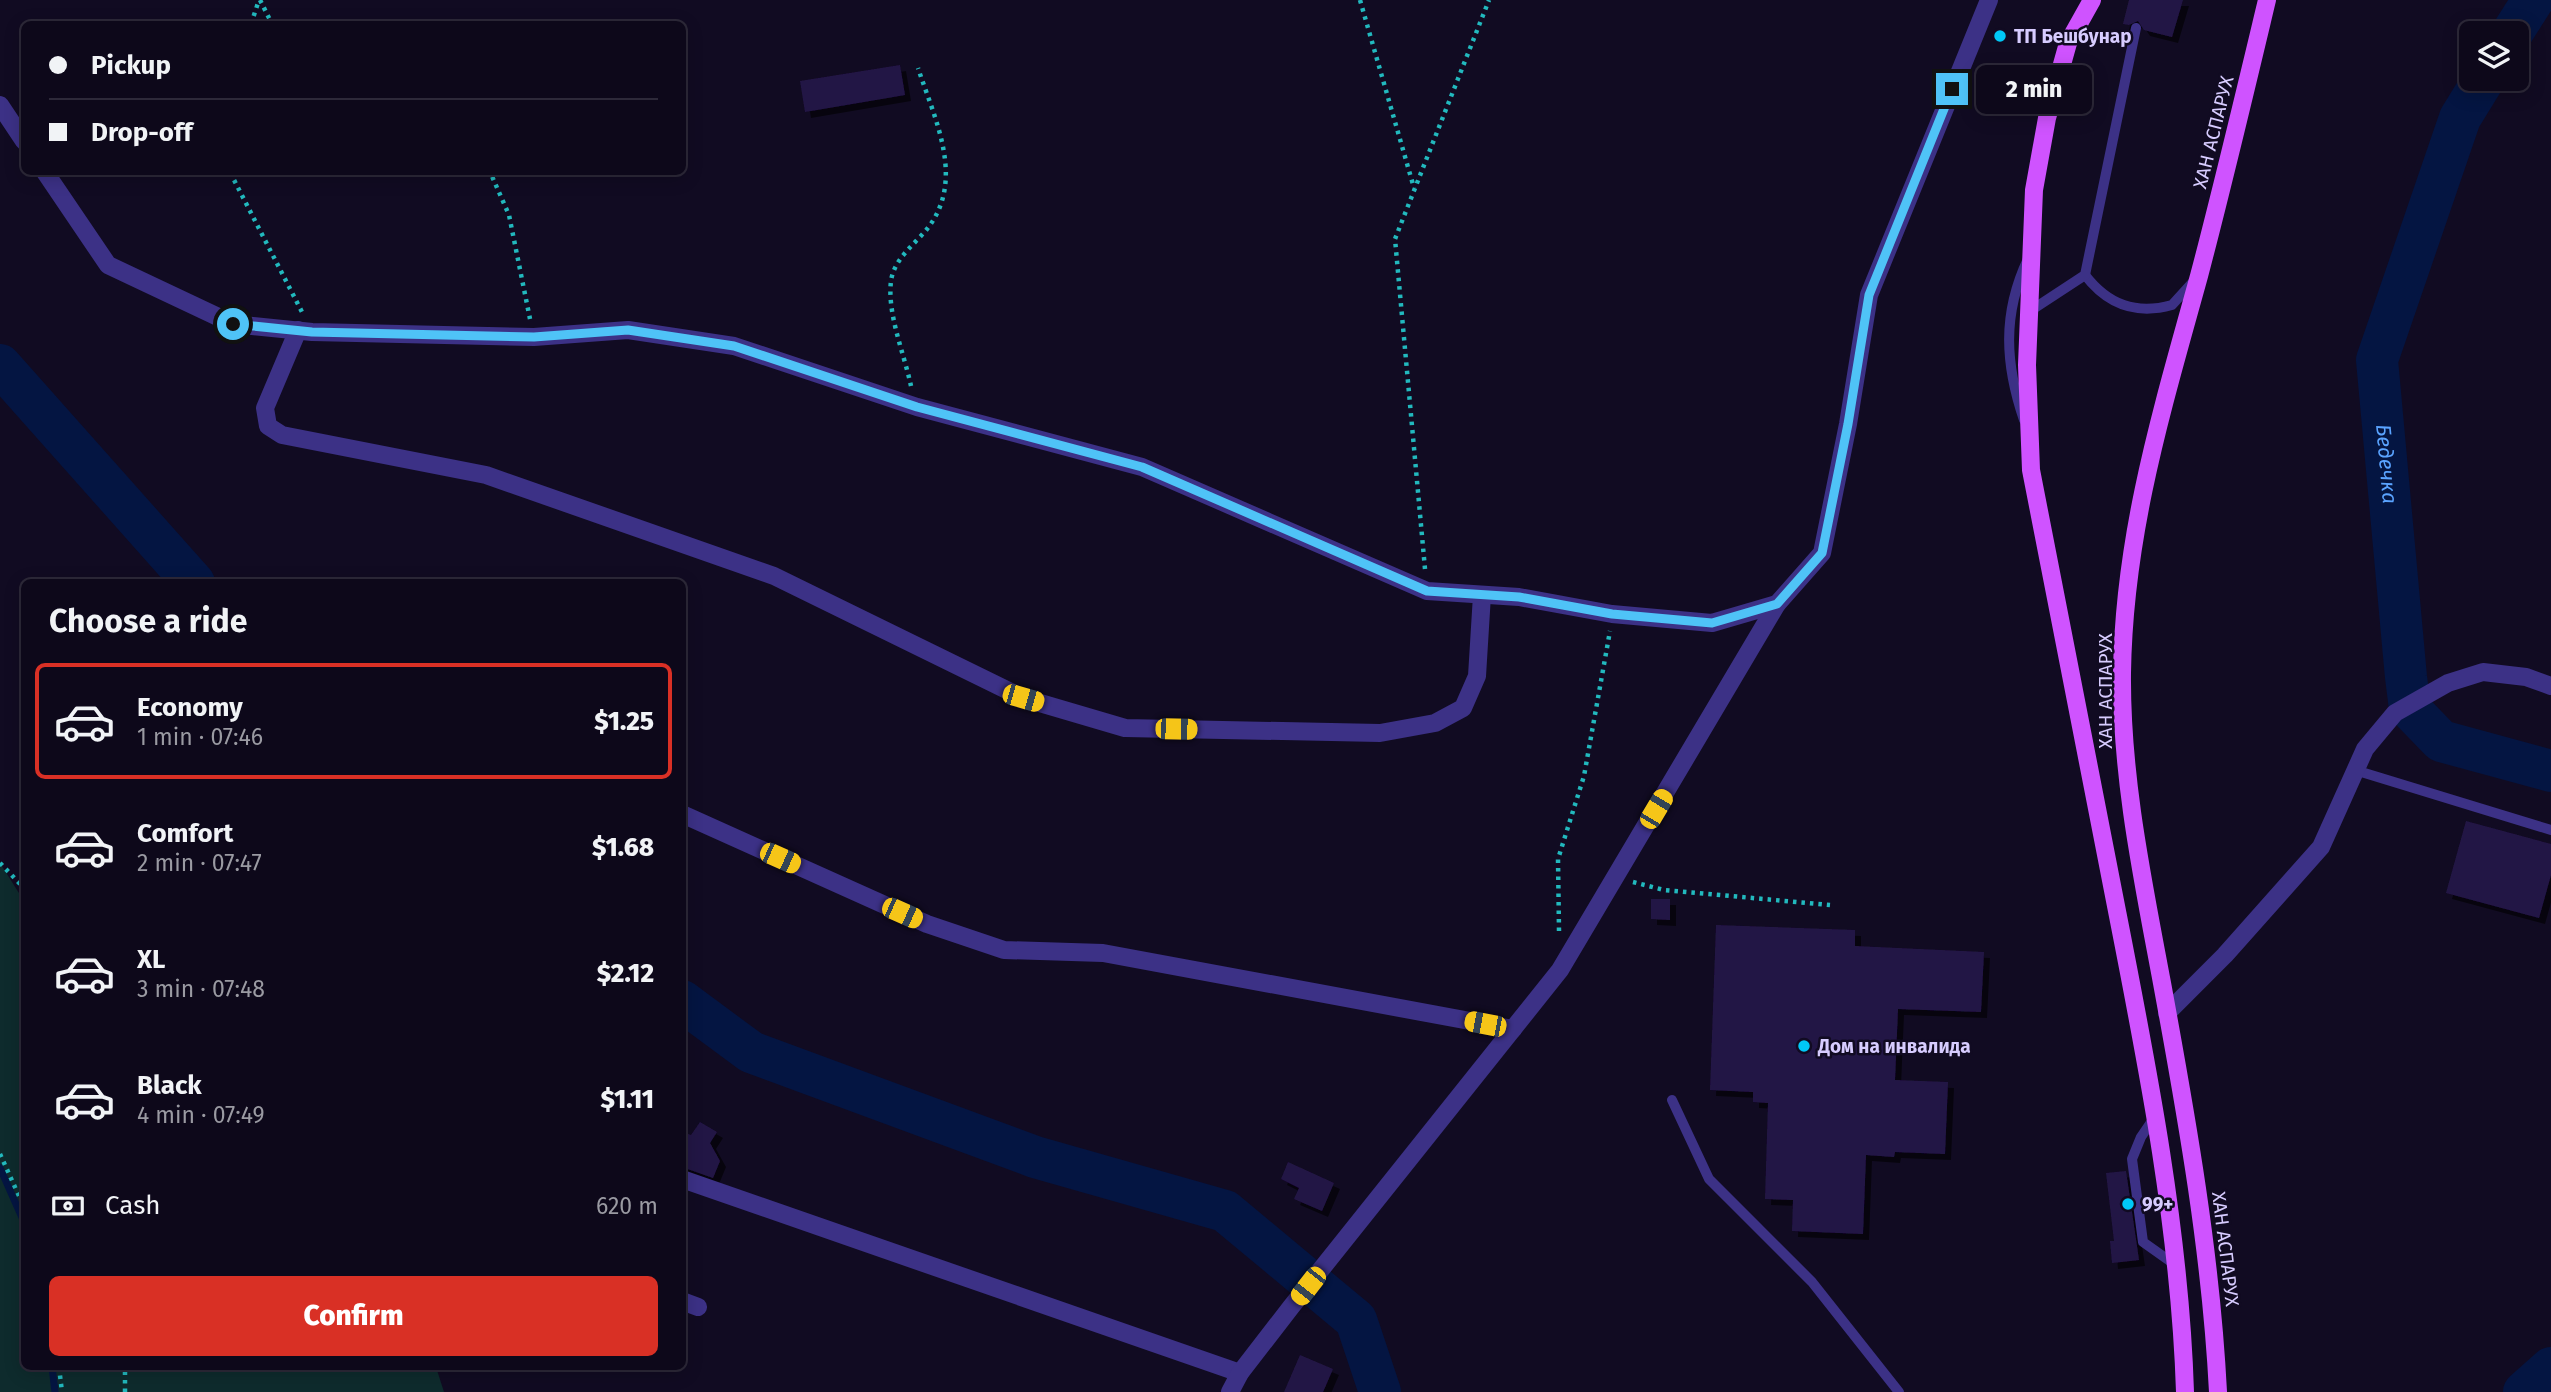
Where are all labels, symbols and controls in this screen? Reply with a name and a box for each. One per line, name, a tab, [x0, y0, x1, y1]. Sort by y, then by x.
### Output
map controls	[2459, 21, 2529, 91]
button: layers	[2459, 21, 2529, 91]
place label: ТП Бешбунар	[2014, 25, 2132, 48]
marker: ТП Бешбунар	[1992, 28, 2008, 44]
text: Pickup	[91, 50, 171, 81]
callout: 2 min	[1976, 64, 2092, 114]
route end	[1936, 73, 1968, 105]
street label: ХАН АСПАРУХ	[2188, 73, 2239, 191]
text: 2 min	[2006, 75, 2062, 103]
text: Drop-off	[91, 117, 193, 148]
route start	[217, 308, 249, 340]
water label: Бедечка	[2370, 423, 2403, 505]
text: Choose a ride	[49, 602, 247, 640]
street label: ХАН АСПАРУХ	[2094, 633, 2117, 749]
car	[1000, 682, 1047, 714]
icon: car	[53, 690, 116, 753]
text: Economy	[137, 692, 243, 723]
text: $1.25	[594, 706, 654, 737]
car	[1155, 718, 1198, 740]
text: 1 min · 07:46	[137, 723, 263, 751]
car	[1637, 786, 1676, 832]
icon: car	[53, 816, 116, 879]
text: Comfort	[137, 818, 233, 849]
text: $1.68	[592, 832, 654, 863]
car	[757, 840, 804, 876]
text: 2 min · 07:47	[137, 849, 262, 877]
car	[879, 895, 926, 931]
icon: car	[53, 942, 116, 1005]
text: XL	[137, 944, 165, 975]
text: $2.12	[597, 958, 654, 989]
text: 3 min · 07:48	[137, 975, 265, 1003]
car	[1463, 1010, 1508, 1038]
place label: Дом на инвалида	[1817, 1035, 1971, 1058]
marker: Дом на инвалида	[1796, 1038, 1812, 1054]
icon: car	[53, 1068, 116, 1131]
text: Black	[137, 1070, 202, 1101]
text: $1.11	[601, 1084, 654, 1115]
text: 4 min · 07:49	[137, 1101, 265, 1129]
icon: cash	[49, 1187, 87, 1225]
text: Cash	[105, 1190, 161, 1221]
street label: ХАН АСПАРУХ	[2207, 1190, 2244, 1308]
text: 620 m	[596, 1192, 658, 1220]
place label: 99+	[2142, 1193, 2173, 1216]
marker: 99+	[2120, 1196, 2136, 1212]
car	[1287, 1263, 1330, 1309]
button: Confirm	[49, 1276, 658, 1356]

